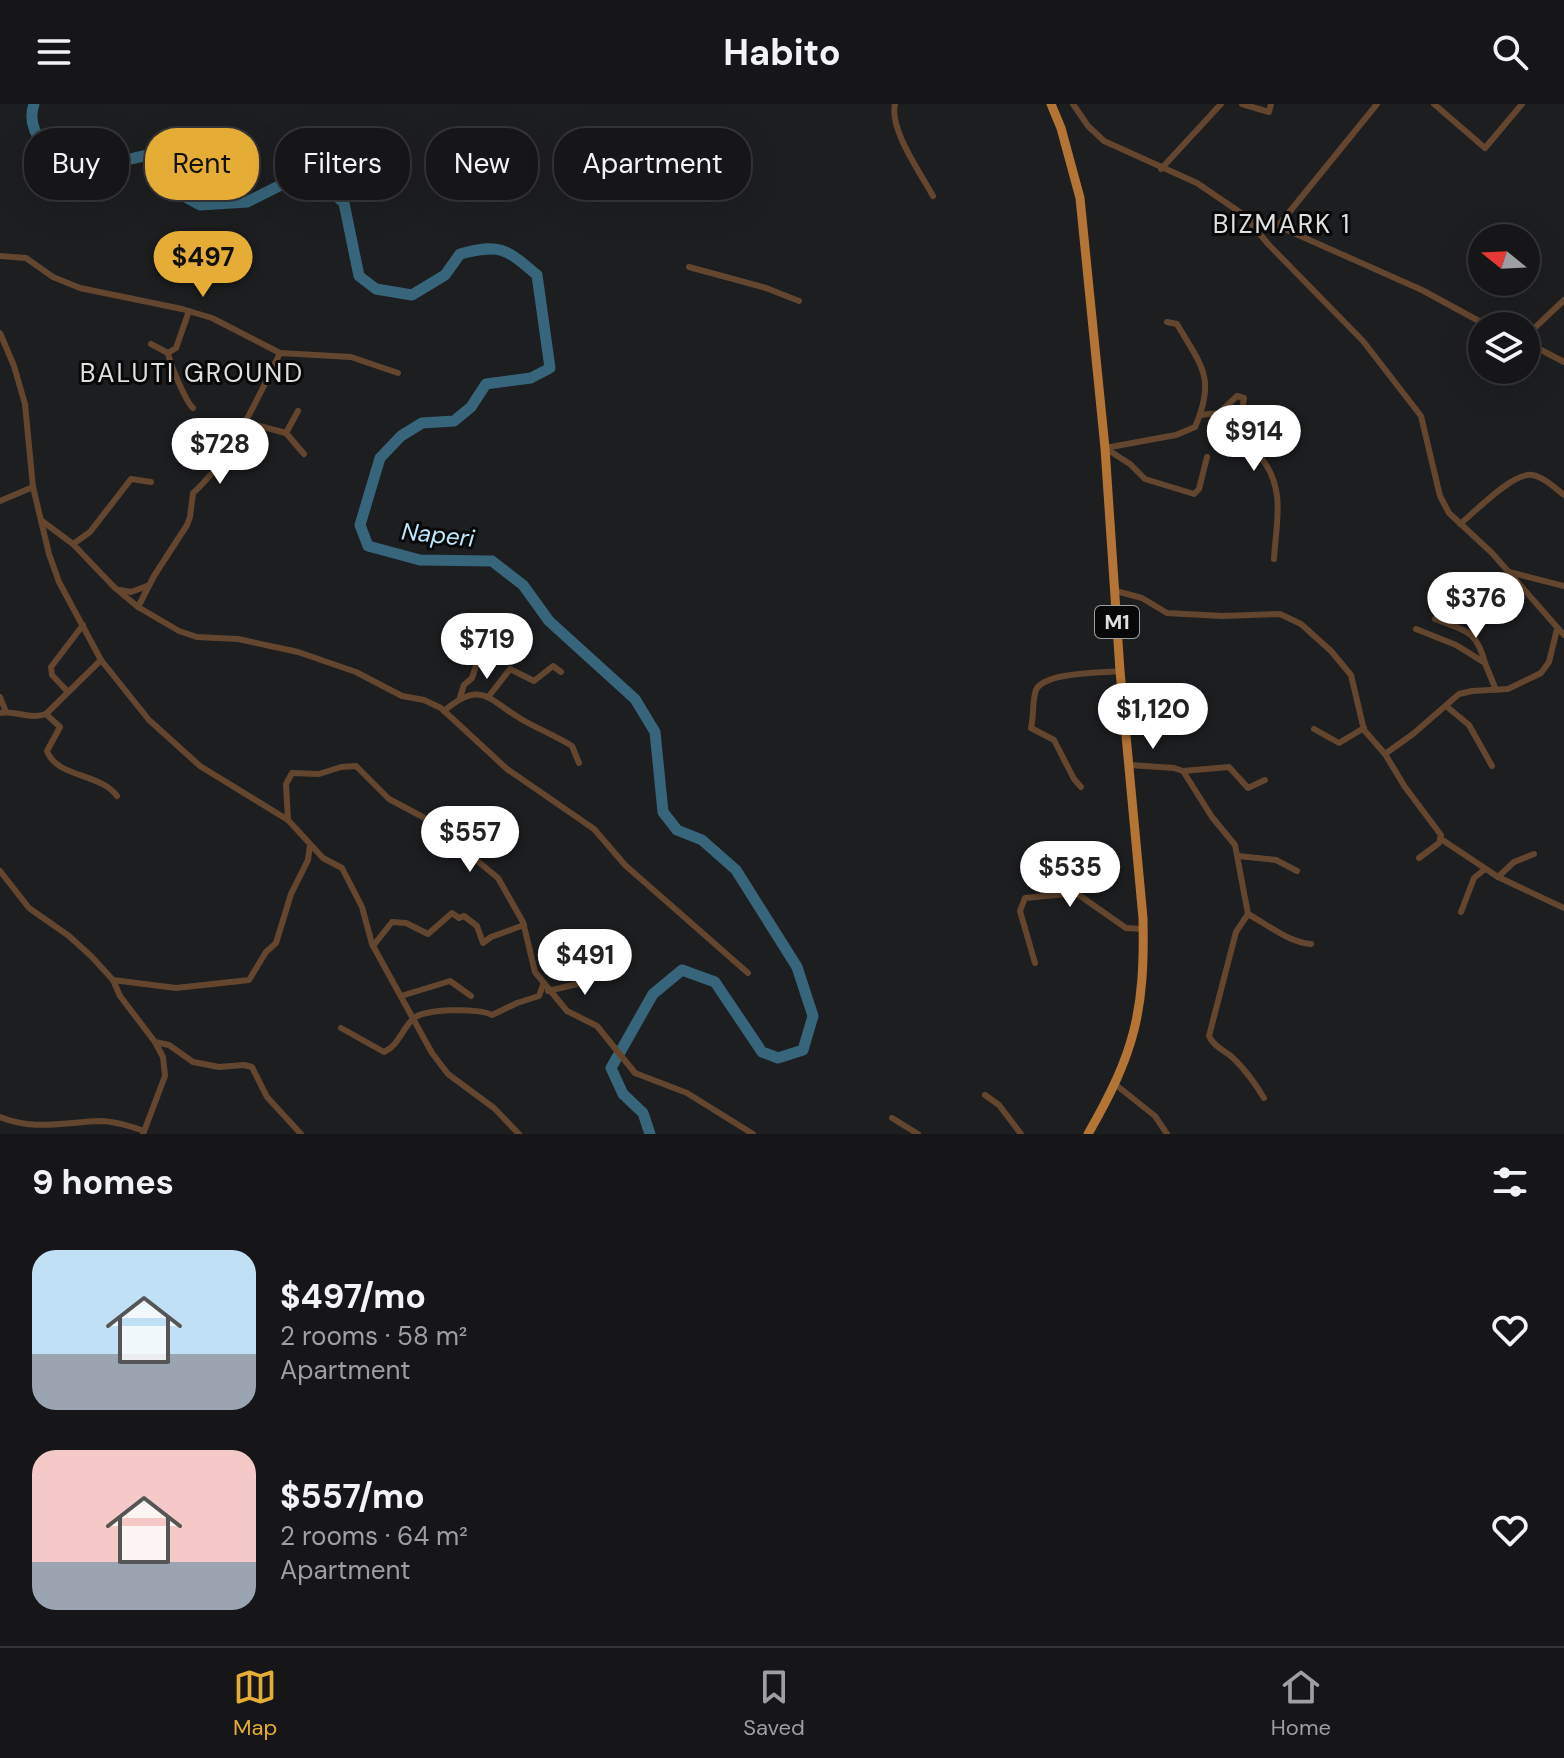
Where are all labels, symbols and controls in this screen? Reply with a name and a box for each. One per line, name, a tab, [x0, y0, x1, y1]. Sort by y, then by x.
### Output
text: Habito	[723, 29, 841, 76]
icon: menu	[32, 30, 76, 74]
icon: search	[1488, 30, 1532, 74]
chip: Buy	[24, 128, 129, 200]
chip: Rent	[145, 128, 259, 200]
chip: Filters	[275, 128, 410, 200]
chip: New	[426, 128, 538, 200]
chip: Apartment	[554, 128, 751, 200]
district label: BIZMARK 1	[1213, 207, 1351, 241]
north arrow	[1468, 224, 1540, 296]
map controls	[1468, 224, 1540, 384]
pin: $497	[156, 231, 250, 299]
text: $497	[172, 240, 234, 274]
button: layers	[1468, 312, 1540, 384]
district label: BALUTI GROUND	[80, 356, 304, 390]
pin: $914	[1207, 405, 1301, 473]
text: $914	[1225, 414, 1283, 448]
pin: $728	[173, 418, 267, 486]
text: $728	[190, 427, 250, 461]
water label: Naperi	[400, 515, 477, 554]
pin: $376	[1429, 572, 1523, 640]
text: $376	[1445, 581, 1507, 615]
road number: M1	[1095, 606, 1139, 638]
pin: $719	[440, 613, 534, 681]
text: $719	[459, 622, 515, 656]
pin: $1,120	[1088, 683, 1218, 751]
text: $1,120	[1116, 692, 1190, 726]
pin: $557	[423, 806, 517, 874]
text: $557	[439, 815, 501, 849]
pin: $535	[1023, 841, 1117, 909]
text: $535	[1038, 850, 1102, 884]
pin: $491	[538, 929, 632, 997]
text: $491	[556, 938, 614, 972]
text: 9 homes	[32, 1160, 174, 1205]
icon: filters	[1488, 1160, 1532, 1204]
text: $497/mo	[280, 1274, 426, 1319]
icon: home	[96, 1282, 192, 1378]
icon: heart	[1488, 1308, 1532, 1352]
text: 2 rooms · 58 m²	[280, 1319, 467, 1353]
text: Apartment	[280, 1353, 411, 1387]
text: $557/mo	[280, 1474, 425, 1519]
icon: home	[96, 1482, 192, 1578]
icon: heart	[1488, 1508, 1532, 1552]
text: 2 rooms · 64 m²	[280, 1519, 468, 1553]
text: Apartment	[280, 1553, 411, 1587]
tab: Map	[233, 1665, 277, 1742]
tab: Saved	[743, 1665, 805, 1742]
tab: Home	[1271, 1665, 1331, 1742]

